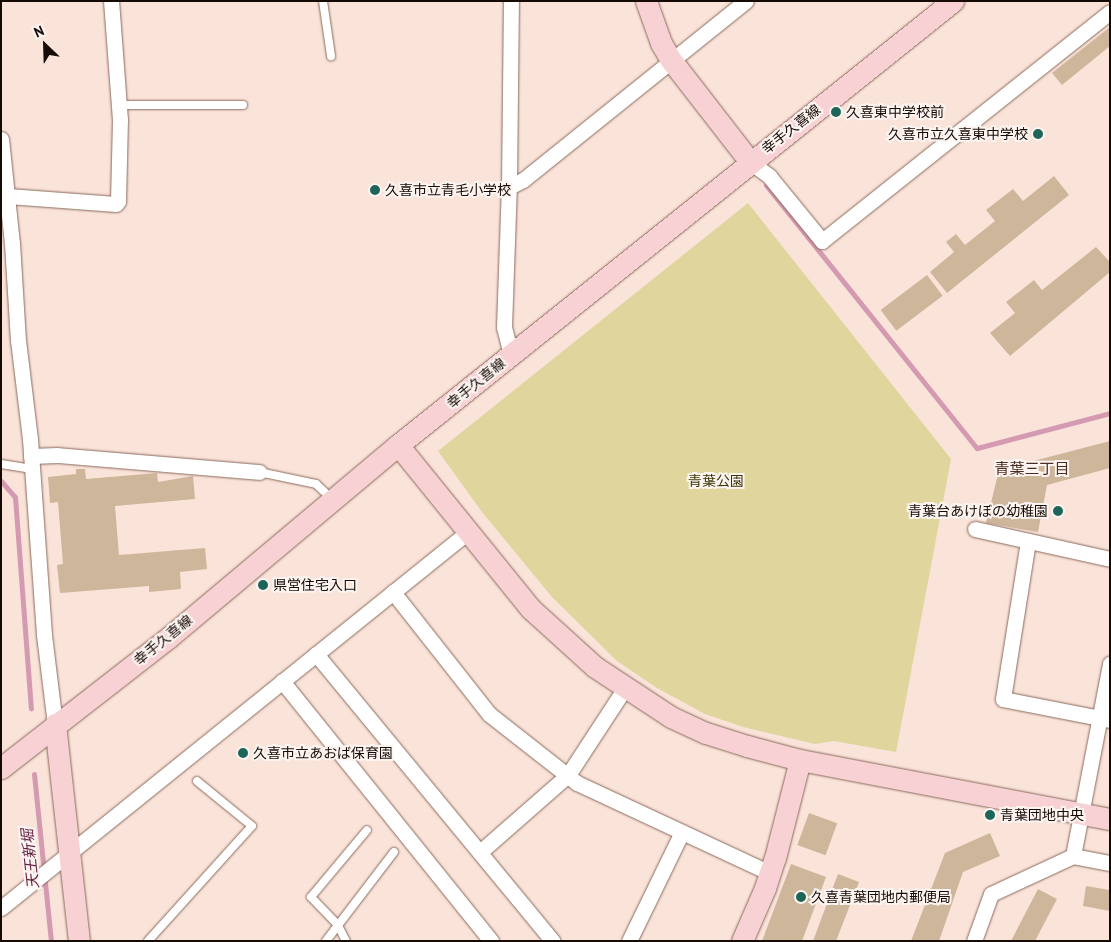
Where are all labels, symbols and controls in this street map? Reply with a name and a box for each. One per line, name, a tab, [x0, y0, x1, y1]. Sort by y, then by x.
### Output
north arrow	[20, 20, 70, 70]
text: N	[31, 21, 47, 41]
street label: 幸手久喜線	[758, 101, 824, 157]
place label: 久喜東中学校前	[846, 104, 944, 120]
marker: 久喜東中学校前	[830, 106, 842, 118]
place label: 久喜市立久喜東中学校	[888, 126, 1028, 142]
marker: 久喜市立久喜東中学校	[1032, 128, 1044, 140]
place label: 久喜市立青毛小学校	[385, 182, 511, 198]
marker: 久喜市立青毛小学校	[369, 184, 381, 196]
street label: 幸手久喜線	[444, 354, 508, 412]
district label: 青葉三丁目	[995, 460, 1069, 478]
park label: 青葉公園	[688, 473, 744, 489]
place label: 青葉台あけぼの幼稚園	[908, 503, 1048, 519]
marker: 青葉台あけぼの幼稚園	[1052, 505, 1064, 517]
place label: 県営住宅入口	[273, 577, 357, 593]
marker: 県営住宅入口	[257, 579, 269, 591]
street label: 幸手久喜線	[131, 611, 195, 669]
place label: 久喜市立あおば保育園	[253, 745, 393, 761]
marker: 久喜市立あおば保育園	[237, 747, 249, 759]
place label: 青葉団地中央	[1000, 807, 1084, 823]
marker: 青葉団地中央	[984, 809, 996, 821]
water label: 天王新堀	[18, 828, 42, 890]
place label: 久喜青葉団地内郵便局	[811, 889, 951, 905]
marker: 久喜青葉団地内郵便局	[795, 891, 807, 903]

